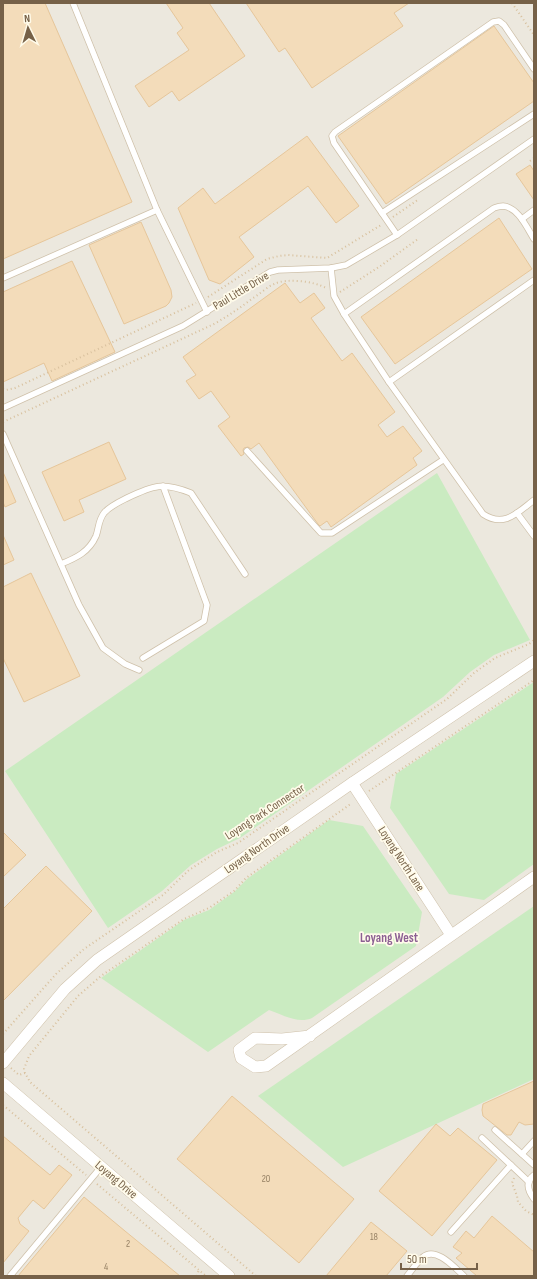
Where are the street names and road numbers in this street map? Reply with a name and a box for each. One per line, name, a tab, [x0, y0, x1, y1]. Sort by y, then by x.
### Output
street label: Paul Little Drive	[210, 268, 272, 314]
street label: Loyang Park Connector	[222, 780, 308, 843]
street label: Loyang North Drive	[221, 821, 293, 877]
street label: Loyang North Lane	[374, 824, 428, 894]
street label: Loyang Drive	[92, 1158, 141, 1202]

